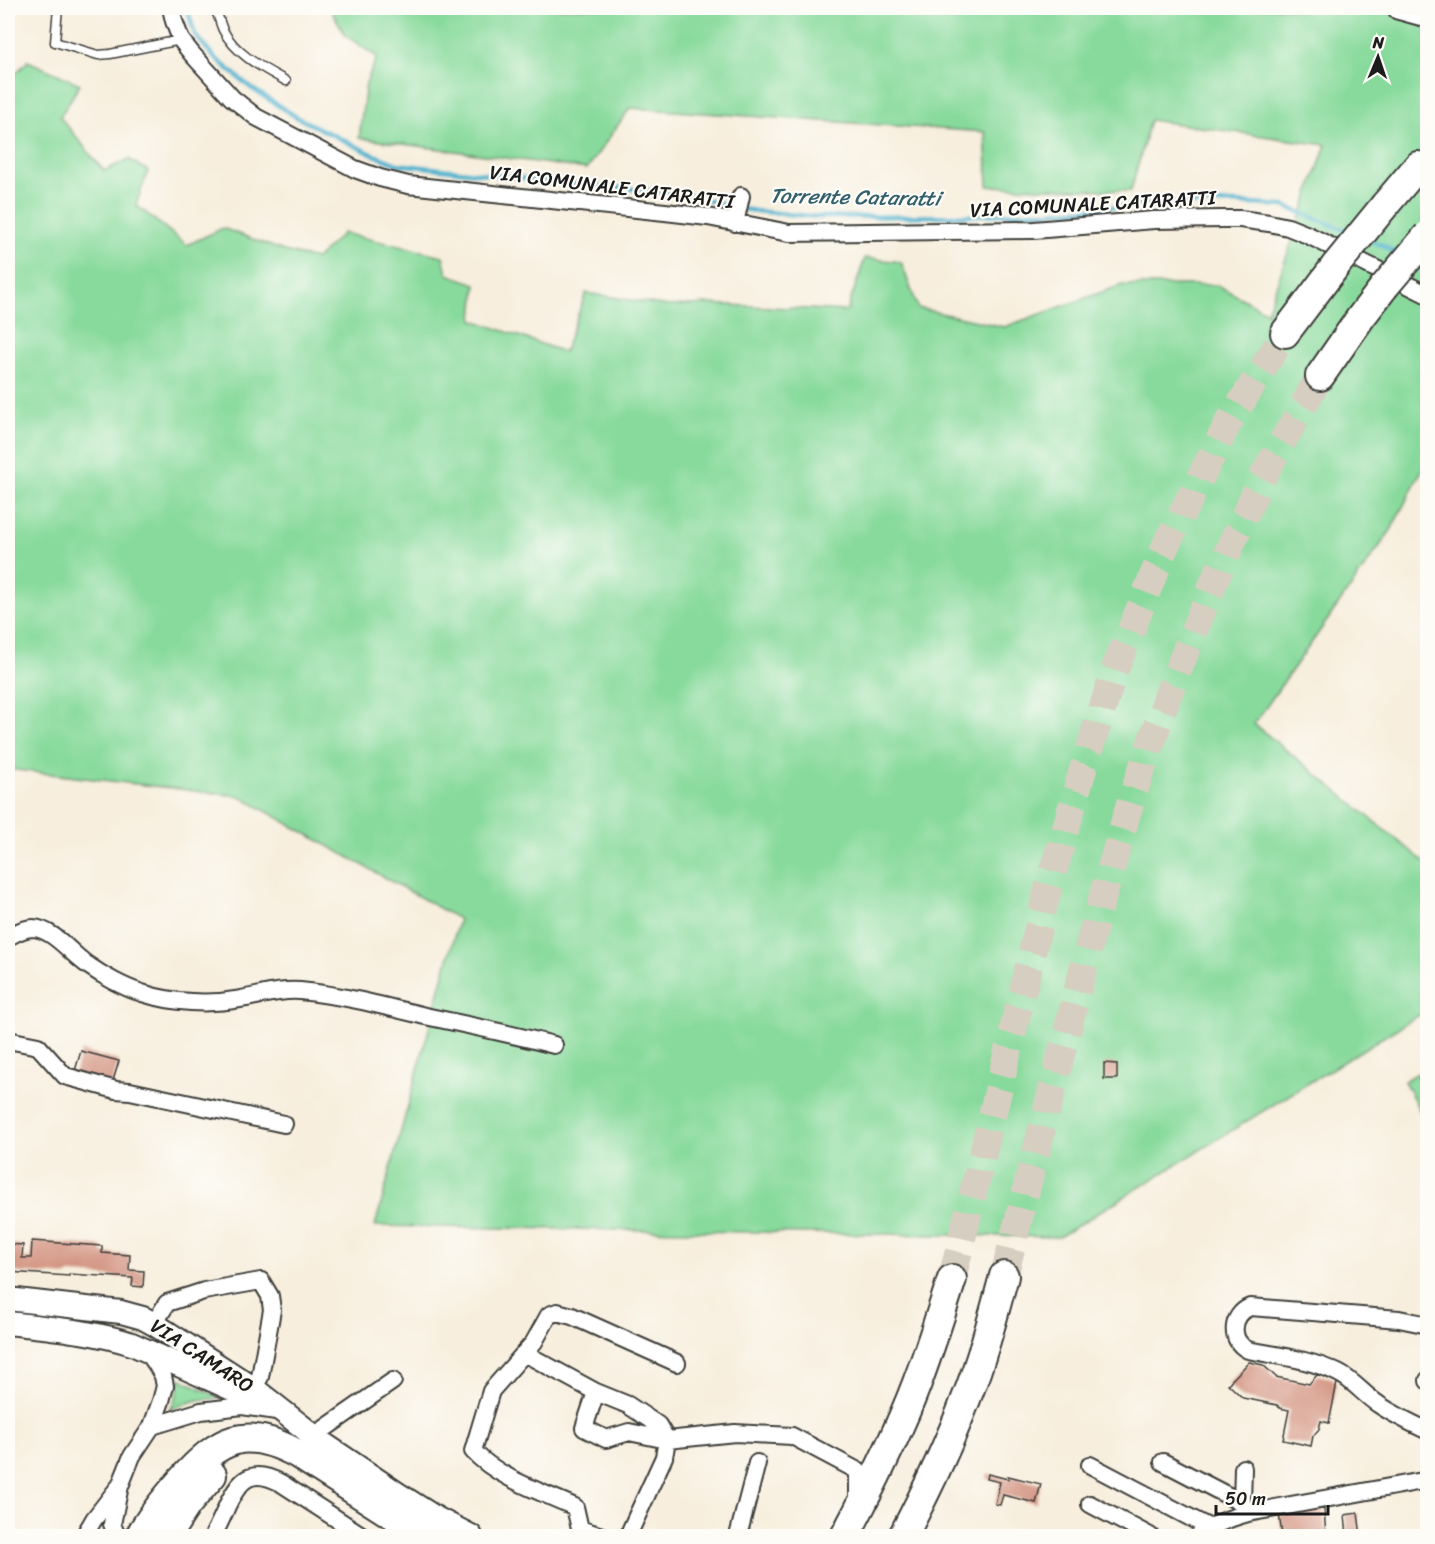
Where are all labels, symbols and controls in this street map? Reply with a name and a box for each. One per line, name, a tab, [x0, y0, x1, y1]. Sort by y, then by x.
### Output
north arrow	[1348, 27, 1408, 87]
text: N	[1371, 28, 1385, 57]
street label: VIA COMUNALE CATARATTI	[488, 155, 737, 219]
water label: Torrente Cataratti	[770, 177, 945, 218]
street label: VIA COMUNALE CATARATTI	[969, 180, 1218, 228]
street label: VIA CAMARO	[143, 1309, 261, 1403]
scale bar	[1216, 1478, 1328, 1516]
text: 50 m	[1225, 1483, 1266, 1515]

